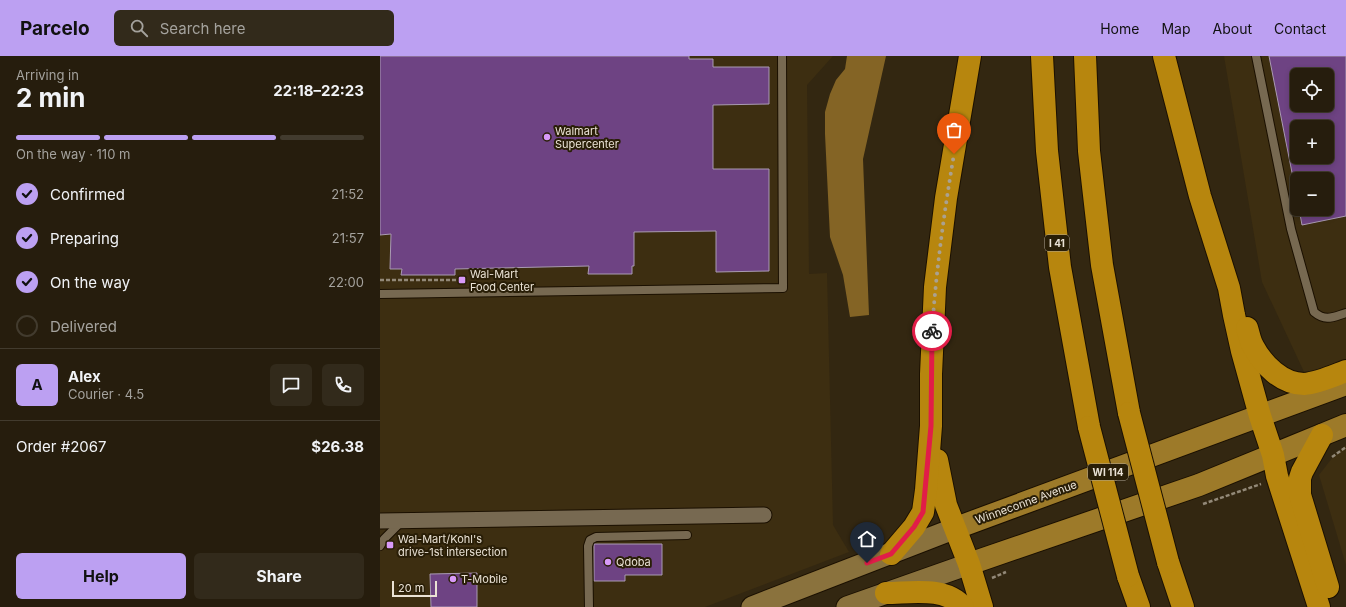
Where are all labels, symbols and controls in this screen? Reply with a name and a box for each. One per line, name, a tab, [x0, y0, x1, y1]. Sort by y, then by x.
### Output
search box	[114, 10, 394, 46]
text: Parcelo	[20, 17, 90, 40]
icon: search	[128, 17, 150, 39]
text: Search here	[160, 19, 245, 38]
text: Home	[1100, 20, 1139, 37]
text: Map	[1161, 20, 1191, 37]
text: About	[1213, 20, 1252, 37]
text: Contact	[1274, 20, 1326, 37]
text: Arriving in	[16, 67, 79, 83]
map controls	[1290, 68, 1334, 216]
button: locate	[1290, 68, 1334, 112]
text: 22:18–22:23	[273, 81, 364, 100]
text: 2 min	[16, 82, 86, 113]
pin	[937, 113, 971, 154]
icon: bag	[943, 119, 965, 141]
button: +	[1290, 120, 1334, 164]
place label: Walmart Supercenter	[555, 124, 619, 151]
marker: Walmart Supercenter	[542, 132, 552, 142]
text: On the way · 110 m	[16, 146, 130, 162]
button: −	[1290, 172, 1334, 216]
icon: check	[16, 183, 38, 205]
text: Confirmed	[50, 185, 125, 204]
text: 21:52	[331, 186, 364, 202]
icon: check	[16, 227, 38, 249]
text: Preparing	[50, 229, 119, 248]
text: 21:57	[332, 230, 364, 246]
road number: I 41	[1045, 235, 1069, 251]
place label: Wal-Mart Food Center	[470, 267, 534, 294]
icon: check	[16, 271, 38, 293]
text: On the way	[50, 273, 130, 292]
text: 22:00	[328, 274, 364, 290]
marker: Wal-Mart Food Center	[457, 275, 467, 285]
courier	[912, 311, 952, 351]
text: Delivered	[50, 317, 117, 336]
icon: bike	[921, 320, 943, 342]
button: chat	[270, 364, 312, 406]
button: phone	[322, 364, 364, 406]
text: Alex	[68, 367, 101, 386]
text: A	[31, 375, 43, 394]
text: Courier · 4.5	[68, 386, 144, 402]
text: Order #2067	[16, 437, 107, 456]
text: $26.38	[311, 437, 364, 456]
road number: WI 114	[1088, 464, 1128, 480]
street label: Winneconne Avenue	[973, 477, 1079, 527]
pin	[850, 522, 884, 563]
icon: home	[856, 528, 878, 550]
place label: Wal-Mart/Kohl's drive-1st intersection	[398, 532, 507, 559]
marker: Wal-Mart/Kohl's drive-1st intersection	[385, 540, 395, 550]
button: Help	[16, 553, 186, 599]
button: Share	[194, 553, 364, 599]
place label: Qdoba	[616, 555, 651, 569]
marker: Qdoba	[603, 557, 613, 567]
place label: T-Mobile	[461, 572, 507, 586]
marker: T-Mobile	[448, 574, 458, 584]
scale bar	[392, 579, 437, 598]
text: 20 m	[398, 581, 424, 595]

